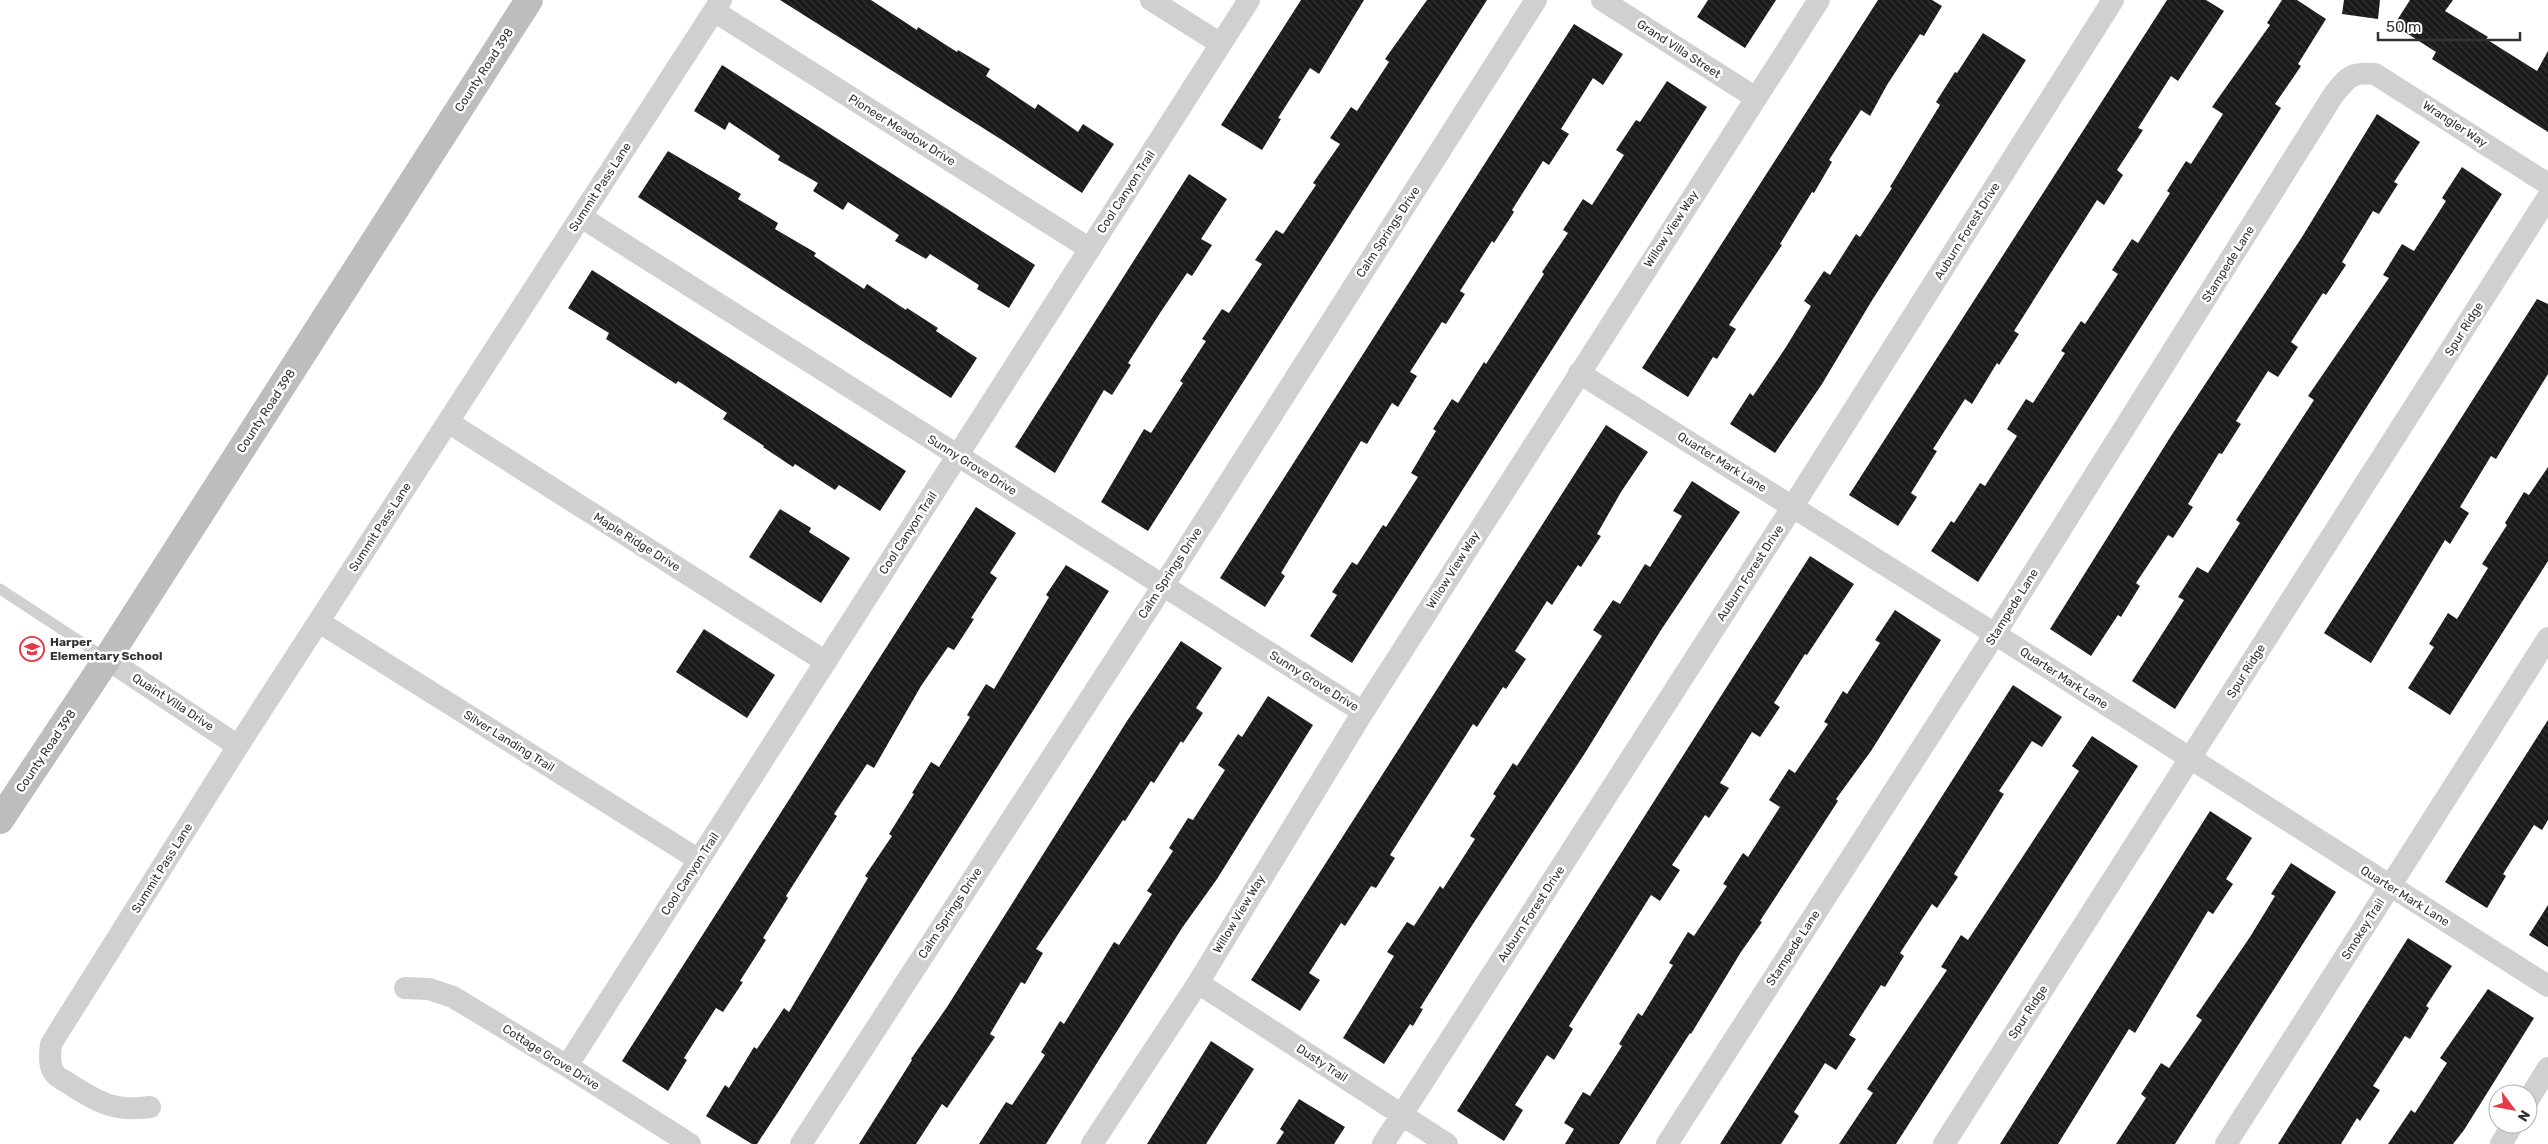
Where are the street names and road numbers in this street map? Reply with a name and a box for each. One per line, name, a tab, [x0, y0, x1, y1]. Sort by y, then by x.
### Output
street label: Grand Villa Street	[1634, 17, 1724, 81]
street label: County Road 398	[452, 26, 516, 114]
street label: Pioneer Meadow Drive	[846, 91, 958, 169]
street label: Wrangler Way	[2420, 98, 2490, 150]
street label: Summit Pass Lane	[566, 140, 634, 234]
street label: Cool Canyon Trail	[1094, 148, 1158, 236]
street label: Auburn Forest Drive	[1931, 180, 2003, 282]
street label: Calm Springs Drive	[1353, 184, 1423, 280]
street label: Willow View Way	[1641, 188, 1701, 270]
street label: Stampede Lane	[2199, 223, 2257, 305]
street label: Spur Ridge	[2442, 299, 2486, 359]
street label: County Road 398	[234, 367, 298, 455]
street label: Quarter Mark Lane	[1675, 429, 1769, 495]
street label: Sunny Grove Drive	[925, 432, 1019, 498]
street label: Summit Pass Lane	[346, 480, 414, 574]
street label: Cool Canyon Trail	[876, 489, 940, 577]
street label: Maple Ridge Drive	[591, 510, 683, 574]
street label: Auburn Forest Drive	[1714, 522, 1786, 624]
street label: Calm Springs Drive	[1135, 525, 1205, 621]
street label: Willow View Way	[1424, 528, 1483, 611]
street label: Stampede Lane	[1983, 566, 2041, 648]
street label: Spur Ridge	[2224, 641, 2268, 701]
street label: Quarter Mark Lane	[2017, 644, 2111, 712]
street label: Sunny Grove Drive	[1267, 648, 1361, 714]
street label: Quaint Villa Drive	[130, 670, 217, 734]
street label: County Road 398	[13, 707, 79, 795]
street label: Silver Landing Trail	[461, 707, 557, 775]
street label: Summit Pass Lane	[129, 820, 195, 916]
street label: Cool Canyon Trail	[658, 830, 722, 918]
street label: Auburn Forest Drive	[1495, 863, 1567, 965]
street label: Quarter Mark Lane	[2358, 863, 2452, 929]
street label: Calm Springs Drive	[915, 865, 985, 961]
street label: Willow View Way	[1210, 872, 1268, 956]
street label: Smokey Trail	[2339, 896, 2387, 962]
street label: Stampede Lane	[1763, 907, 1823, 989]
street label: Spur Ridge	[2006, 982, 2051, 1041]
street label: Cottage Grove Drive	[500, 1021, 602, 1093]
street label: Dusty Trail	[1294, 1041, 1350, 1085]

